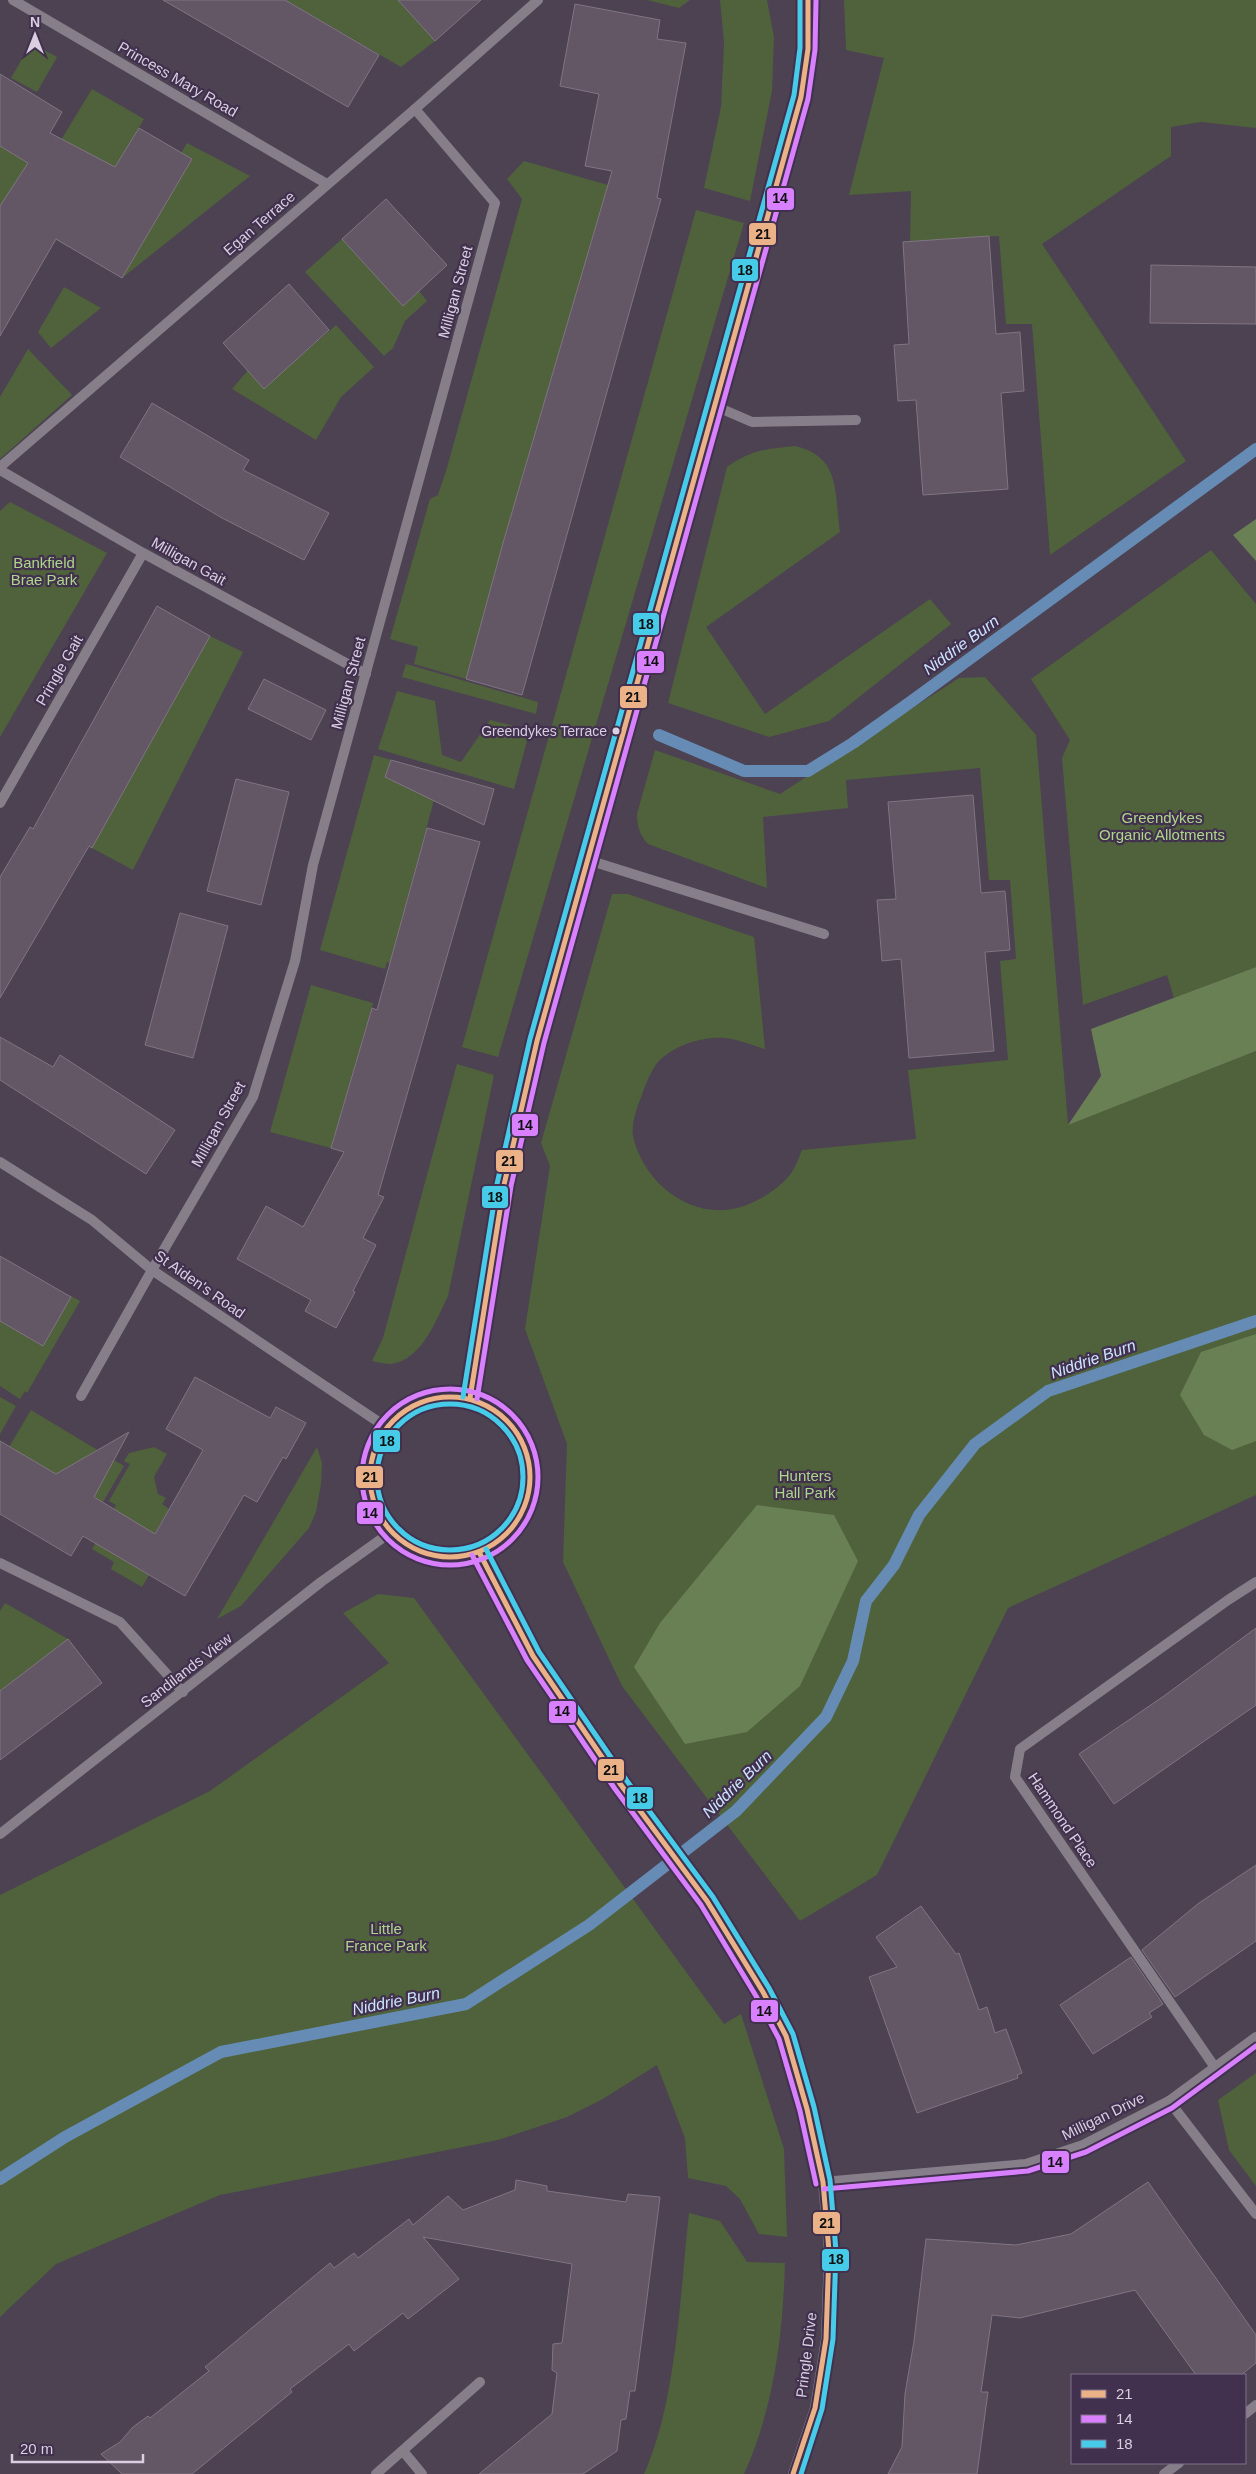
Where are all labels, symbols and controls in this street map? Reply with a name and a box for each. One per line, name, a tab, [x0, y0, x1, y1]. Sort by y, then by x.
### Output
north arrow	[10, 10, 60, 60]
text: N	[30, 14, 40, 30]
street label: Princess Mary Road	[115, 38, 241, 120]
street label: Egan Terrace	[220, 187, 298, 259]
line badge: 14	[766, 187, 795, 211]
text: 14	[772, 190, 788, 206]
line badge: 21	[748, 222, 777, 246]
text: 21	[755, 226, 771, 242]
street label: Milligan Street	[434, 243, 476, 340]
line badge: 18	[731, 258, 759, 282]
text: 18	[737, 262, 753, 278]
street label: Milligan Gait	[149, 534, 230, 589]
park label: Bankfield Brae Park	[11, 554, 78, 588]
line badge: 18	[632, 612, 660, 636]
water label: Niddrie Burn	[920, 612, 1002, 678]
text: 18	[638, 616, 654, 632]
street label: Pringle Gait	[32, 631, 86, 708]
street label: Milligan Street	[327, 634, 369, 731]
line badge: 14	[636, 650, 665, 674]
text: 14	[643, 653, 659, 669]
line badge: 21	[619, 685, 648, 709]
text: 21	[625, 689, 641, 705]
place label: Greendykes Terrace	[481, 723, 607, 739]
marker: Greendykes Terrace	[611, 726, 621, 736]
park label: Greendykes Organic Allotments	[1099, 809, 1225, 843]
street label: Milligan Street	[188, 1078, 249, 1170]
line badge: 14	[511, 1113, 539, 1137]
text: 14	[517, 1117, 533, 1133]
line badge: 21	[495, 1149, 524, 1173]
text: 21	[501, 1153, 517, 1169]
line badge: 18	[481, 1185, 509, 1209]
text: 18	[487, 1189, 503, 1205]
street label: St Aiden's Road	[152, 1247, 248, 1321]
water label: Niddrie Burn	[1048, 1336, 1138, 1382]
line badge: 18	[372, 1429, 401, 1453]
text: 18	[379, 1433, 395, 1449]
line badge: 21	[355, 1465, 384, 1489]
park label: Hunters Hall Park	[775, 1467, 836, 1501]
text: 21	[362, 1469, 378, 1485]
line badge: 14	[356, 1501, 384, 1525]
text: 14	[362, 1505, 378, 1521]
street label: Sandilands View	[137, 1629, 235, 1711]
line badge: 14	[548, 1700, 577, 1724]
text: 14	[554, 1703, 570, 1719]
water label: Niddrie Burn	[699, 1747, 775, 1821]
line badge: 21	[597, 1758, 625, 1782]
text: 21	[603, 1762, 619, 1778]
street label: Hammond Place	[1025, 1769, 1101, 1871]
line badge: 18	[626, 1786, 654, 1810]
text: 18	[632, 1790, 648, 1806]
park label: Little France Park	[345, 1920, 427, 1954]
water label: Niddrie Burn	[351, 1984, 441, 2018]
line badge: 14	[750, 1999, 779, 2023]
text: 14	[756, 2003, 772, 2019]
street label: Milligan Drive	[1059, 2089, 1147, 2143]
line badge: 14	[1041, 2150, 1070, 2174]
text: 14	[1047, 2154, 1063, 2170]
line badge: 21	[812, 2211, 841, 2235]
text: 21	[819, 2215, 835, 2231]
line badge: 18	[821, 2248, 850, 2272]
text: 18	[828, 2251, 844, 2267]
street label: Pringle Drive	[792, 2311, 820, 2399]
legend	[1071, 2374, 1246, 2464]
text: 21	[1116, 2385, 1133, 2402]
text: 14	[1116, 2410, 1133, 2427]
scale bar	[12, 2432, 144, 2464]
text: 18	[1116, 2435, 1133, 2452]
text: 20 m	[20, 2440, 53, 2457]

